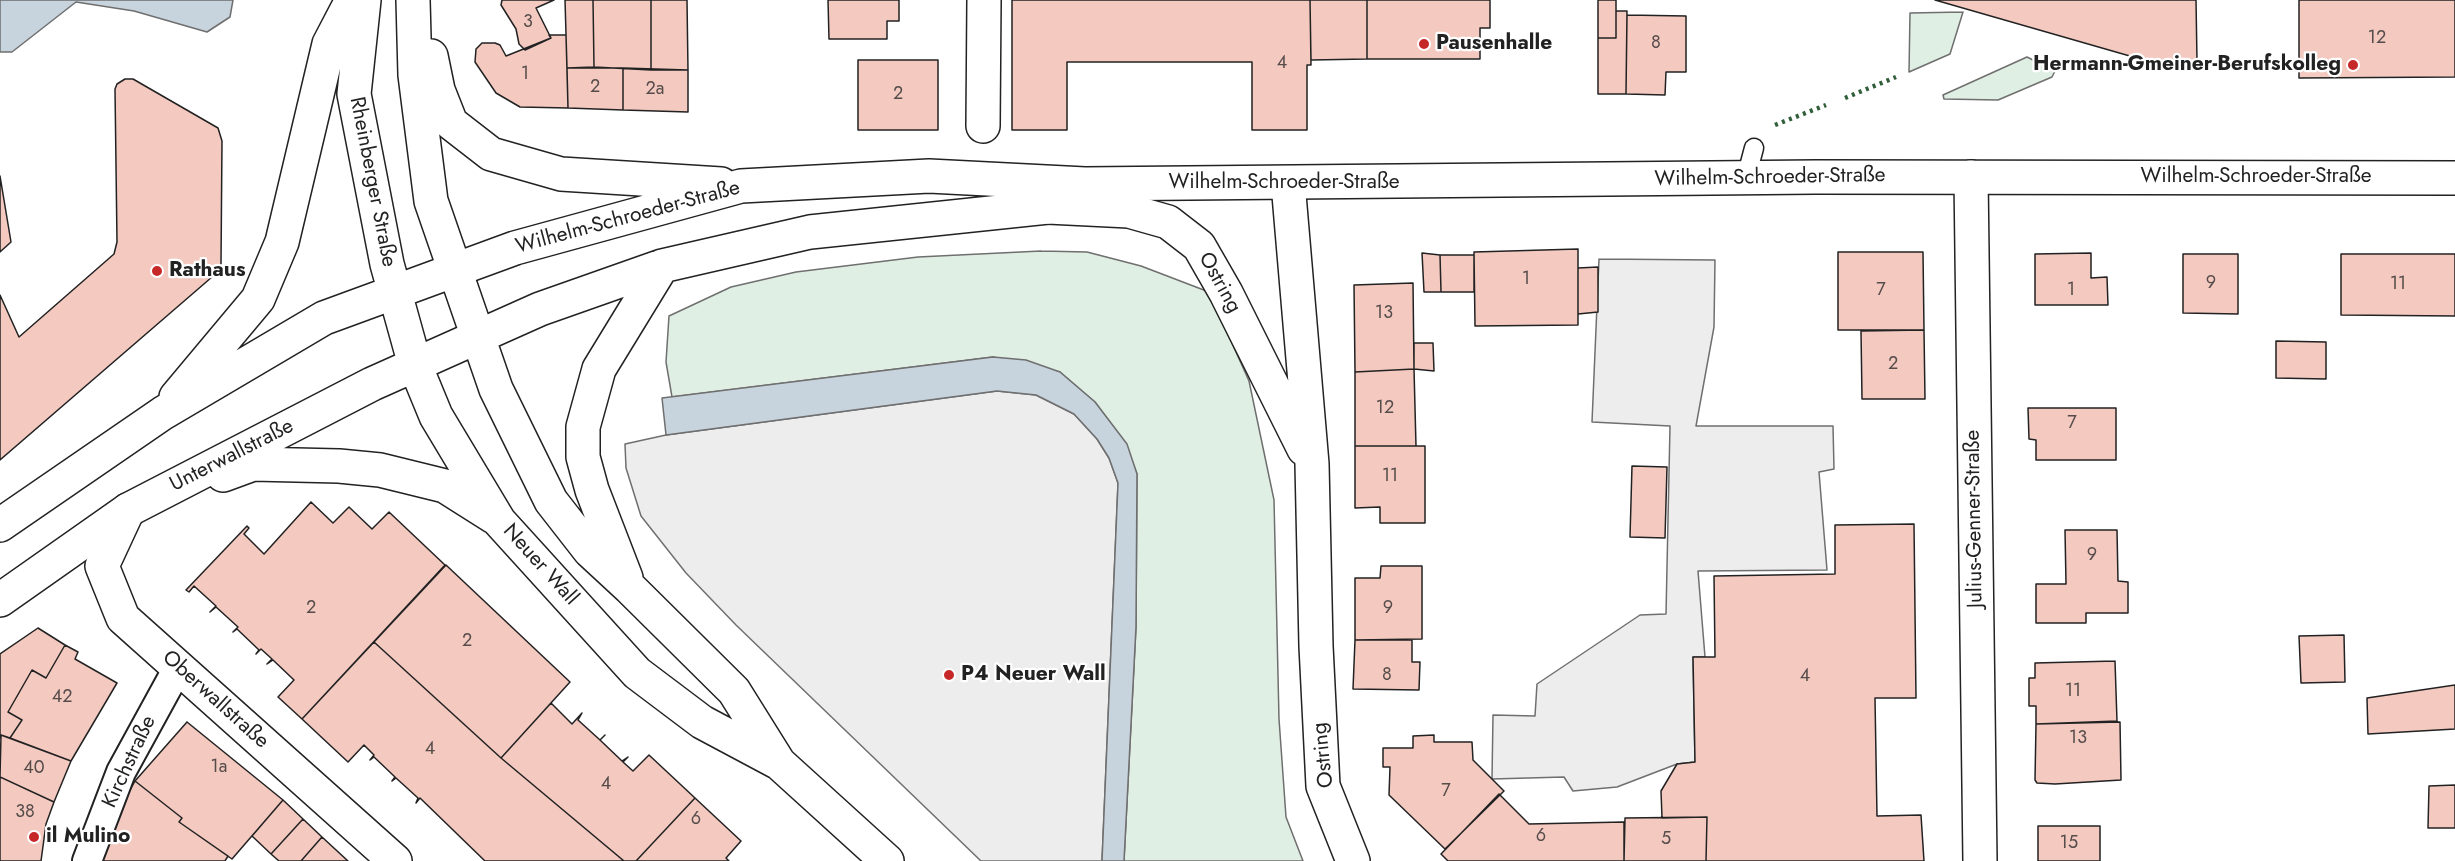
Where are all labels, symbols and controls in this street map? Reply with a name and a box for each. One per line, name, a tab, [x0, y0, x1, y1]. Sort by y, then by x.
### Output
house number: 3	[523, 12, 533, 34]
house number: 12	[2368, 28, 2386, 50]
place label: Pausenhalle	[1436, 31, 1552, 57]
house number: 8	[1651, 33, 1661, 55]
marker: Pausenhalle	[1417, 37, 1431, 51]
place label: Hermann-Gmeiner-Berufskolleg	[2033, 52, 2341, 78]
house number: 4	[1277, 53, 1287, 75]
marker: Hermann-Gmeiner-Berufskolleg	[2346, 58, 2360, 72]
house number: 1	[521, 64, 529, 86]
house number: 2	[590, 77, 600, 99]
house number: 2a	[646, 79, 664, 101]
house number: 2	[893, 84, 903, 106]
street label: Rheinberger Straße	[343, 95, 401, 269]
street label: Wilhelm-Schroeder-Straße	[1654, 163, 1886, 193]
street label: Wilhelm-Schroeder-Straße	[2140, 164, 2372, 190]
street label: Wilhelm-Schroeder-Straße	[1168, 170, 1400, 196]
street label: Wilhelm-Schroeder-Straße	[513, 176, 743, 260]
street label: Ostring	[1192, 248, 1246, 318]
place label: Rathaus	[169, 258, 246, 284]
marker: Rathaus	[150, 264, 164, 278]
house number: 1	[1522, 269, 1530, 291]
house number: 9	[2206, 273, 2216, 295]
house number: 11	[2390, 274, 2406, 296]
house number: 7	[1876, 280, 1886, 302]
house number: 1	[2067, 280, 2075, 302]
house number: 13	[1375, 303, 1393, 325]
house number: 2	[1888, 354, 1898, 376]
house number: 12	[1376, 398, 1394, 420]
house number: 7	[2067, 413, 2077, 435]
street label: Unterwallstraße	[166, 414, 298, 498]
street label: Julius-Genner-Straße	[1961, 430, 1989, 608]
house number: 11	[1382, 466, 1398, 488]
street label: Neuer Wall	[497, 519, 583, 611]
house number: 9	[2087, 545, 2097, 567]
house number: 2	[306, 598, 316, 620]
house number: 9	[1383, 598, 1393, 620]
house number: 2	[462, 631, 472, 653]
street label: Oberwallstraße	[157, 646, 273, 754]
place label: P4 Neuer Wall	[961, 662, 1106, 688]
house number: 8	[1382, 665, 1392, 687]
house number: 4	[1800, 666, 1810, 688]
marker: P4 Neuer Wall	[942, 668, 956, 682]
house number: 11	[2065, 681, 2081, 703]
house number: 42	[52, 687, 72, 709]
street label: Kirchstraße	[98, 712, 162, 812]
street label: Ostring	[1308, 721, 1340, 789]
house number: 13	[2069, 728, 2087, 750]
house number: 4	[425, 739, 435, 761]
house number: 1a	[211, 757, 227, 779]
house number: 40	[23, 758, 45, 780]
house number: 4	[601, 774, 611, 796]
house number: 7	[1441, 781, 1451, 803]
house number: 38	[15, 802, 35, 824]
house number: 6	[691, 809, 701, 831]
place label: il Mulino	[46, 824, 130, 850]
house number: 6	[1536, 826, 1546, 848]
house number: 5	[1661, 829, 1671, 851]
marker: il Mulino	[27, 830, 41, 844]
house number: 15	[2060, 833, 2078, 855]

